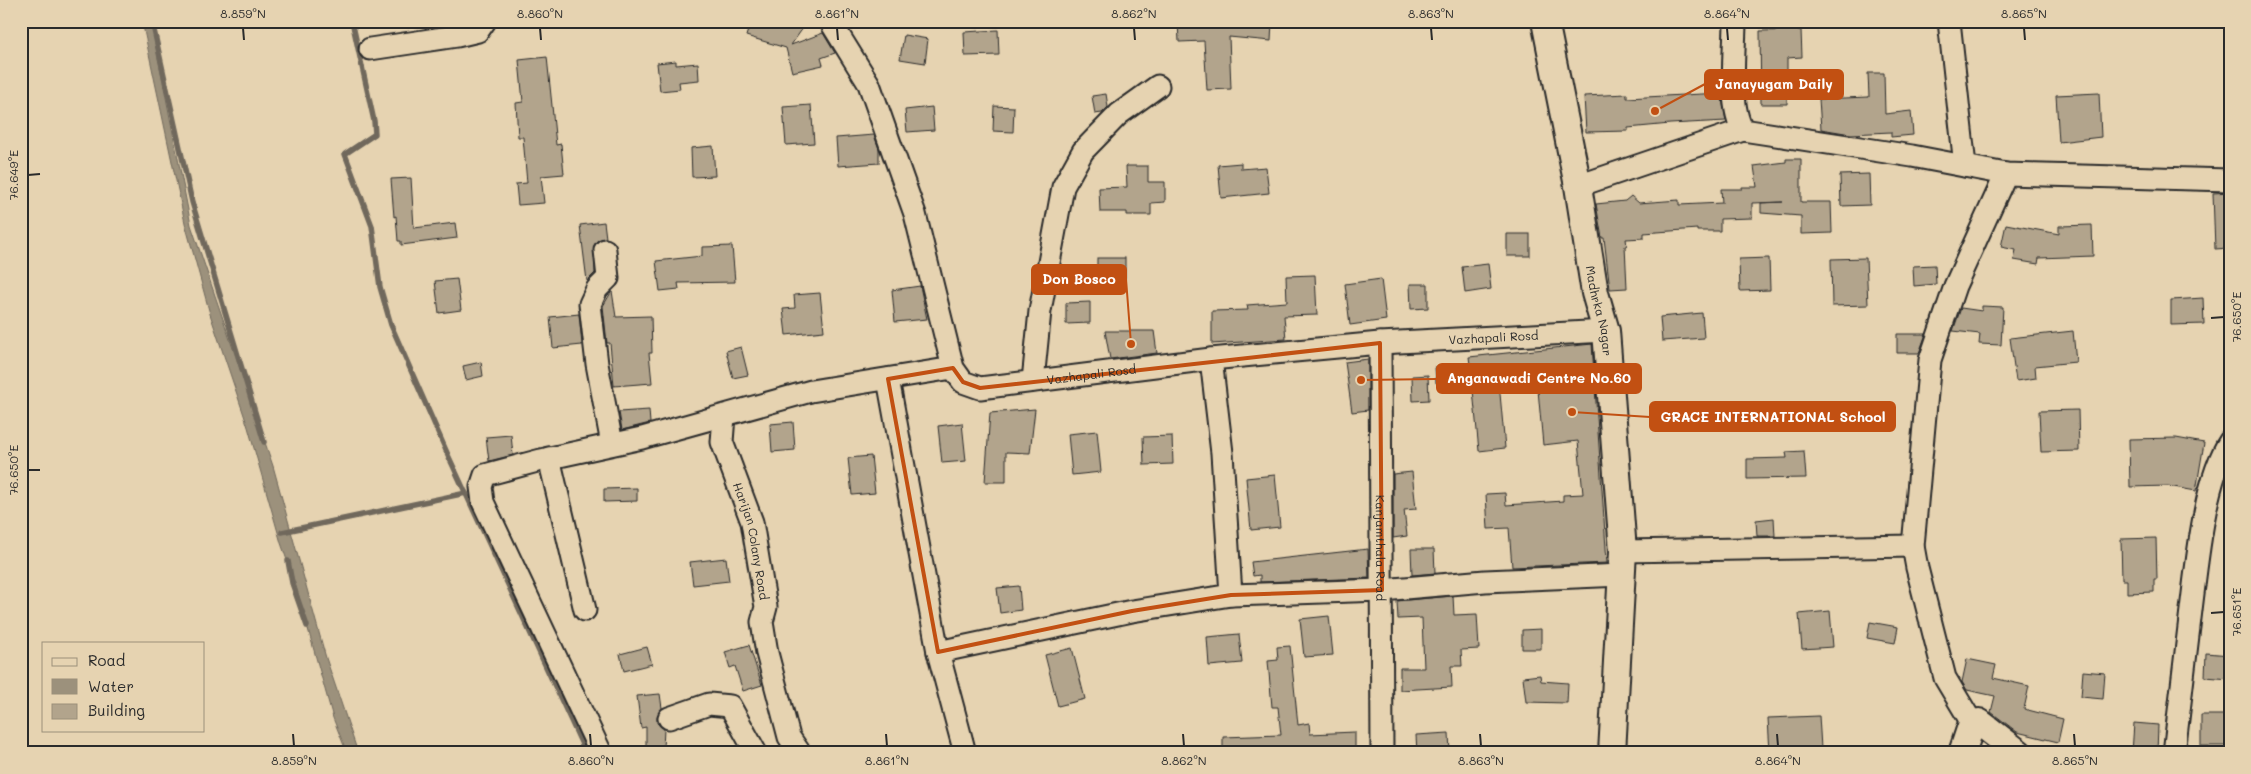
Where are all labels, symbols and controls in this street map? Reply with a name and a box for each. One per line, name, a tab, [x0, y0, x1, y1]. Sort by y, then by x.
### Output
text: 8.859°N	[220, 5, 266, 21]
text: 8.860°N	[517, 5, 563, 21]
text: 8.861°N	[815, 5, 859, 21]
text: 8.862°N	[1111, 5, 1157, 21]
text: 8.863°N	[1408, 5, 1454, 21]
text: 8.864°N	[1704, 5, 1750, 21]
text: 8.865°N	[2001, 5, 2047, 21]
callout: Janayugam Daily	[1705, 70, 1843, 99]
text: Janayugam Daily	[1715, 74, 1833, 93]
text: 76.649°E	[5, 150, 21, 200]
street label: Madhrka Nagar	[1583, 264, 1616, 356]
callout: Don Bosco	[1032, 265, 1126, 294]
text: Don Bosco	[1042, 269, 1116, 288]
text: 76.650°E	[2228, 292, 2244, 342]
street label: Vazhapali Rosd	[1448, 327, 1539, 347]
street label: Vazhapali Rosd	[1046, 360, 1137, 388]
callout: Anganawadi Centre No.60	[1437, 364, 1641, 393]
text: Anganawadi Centre No.60	[1447, 368, 1631, 387]
callout: GRACE INTERNATIONAL School	[1650, 402, 1895, 431]
text: GRACE INTERNATIONAL School	[1660, 407, 1886, 426]
text: 76.650°E	[5, 445, 21, 495]
street label: Harijan Colany Road	[730, 480, 773, 601]
street label: Kanjamthala Road	[1373, 495, 1389, 602]
text: 76.651°E	[2228, 588, 2244, 636]
legend	[42, 642, 205, 732]
text: Road	[88, 650, 125, 670]
text: Water	[88, 676, 134, 696]
text: Building	[88, 700, 145, 720]
text: 8.859°N	[271, 752, 317, 768]
text: 8.860°N	[568, 752, 614, 768]
text: 8.861°N	[865, 752, 909, 768]
text: 8.862°N	[1161, 752, 1207, 768]
text: 8.863°N	[1458, 752, 1504, 768]
text: 8.864°N	[1755, 752, 1801, 768]
text: 8.865°N	[2052, 752, 2098, 768]

